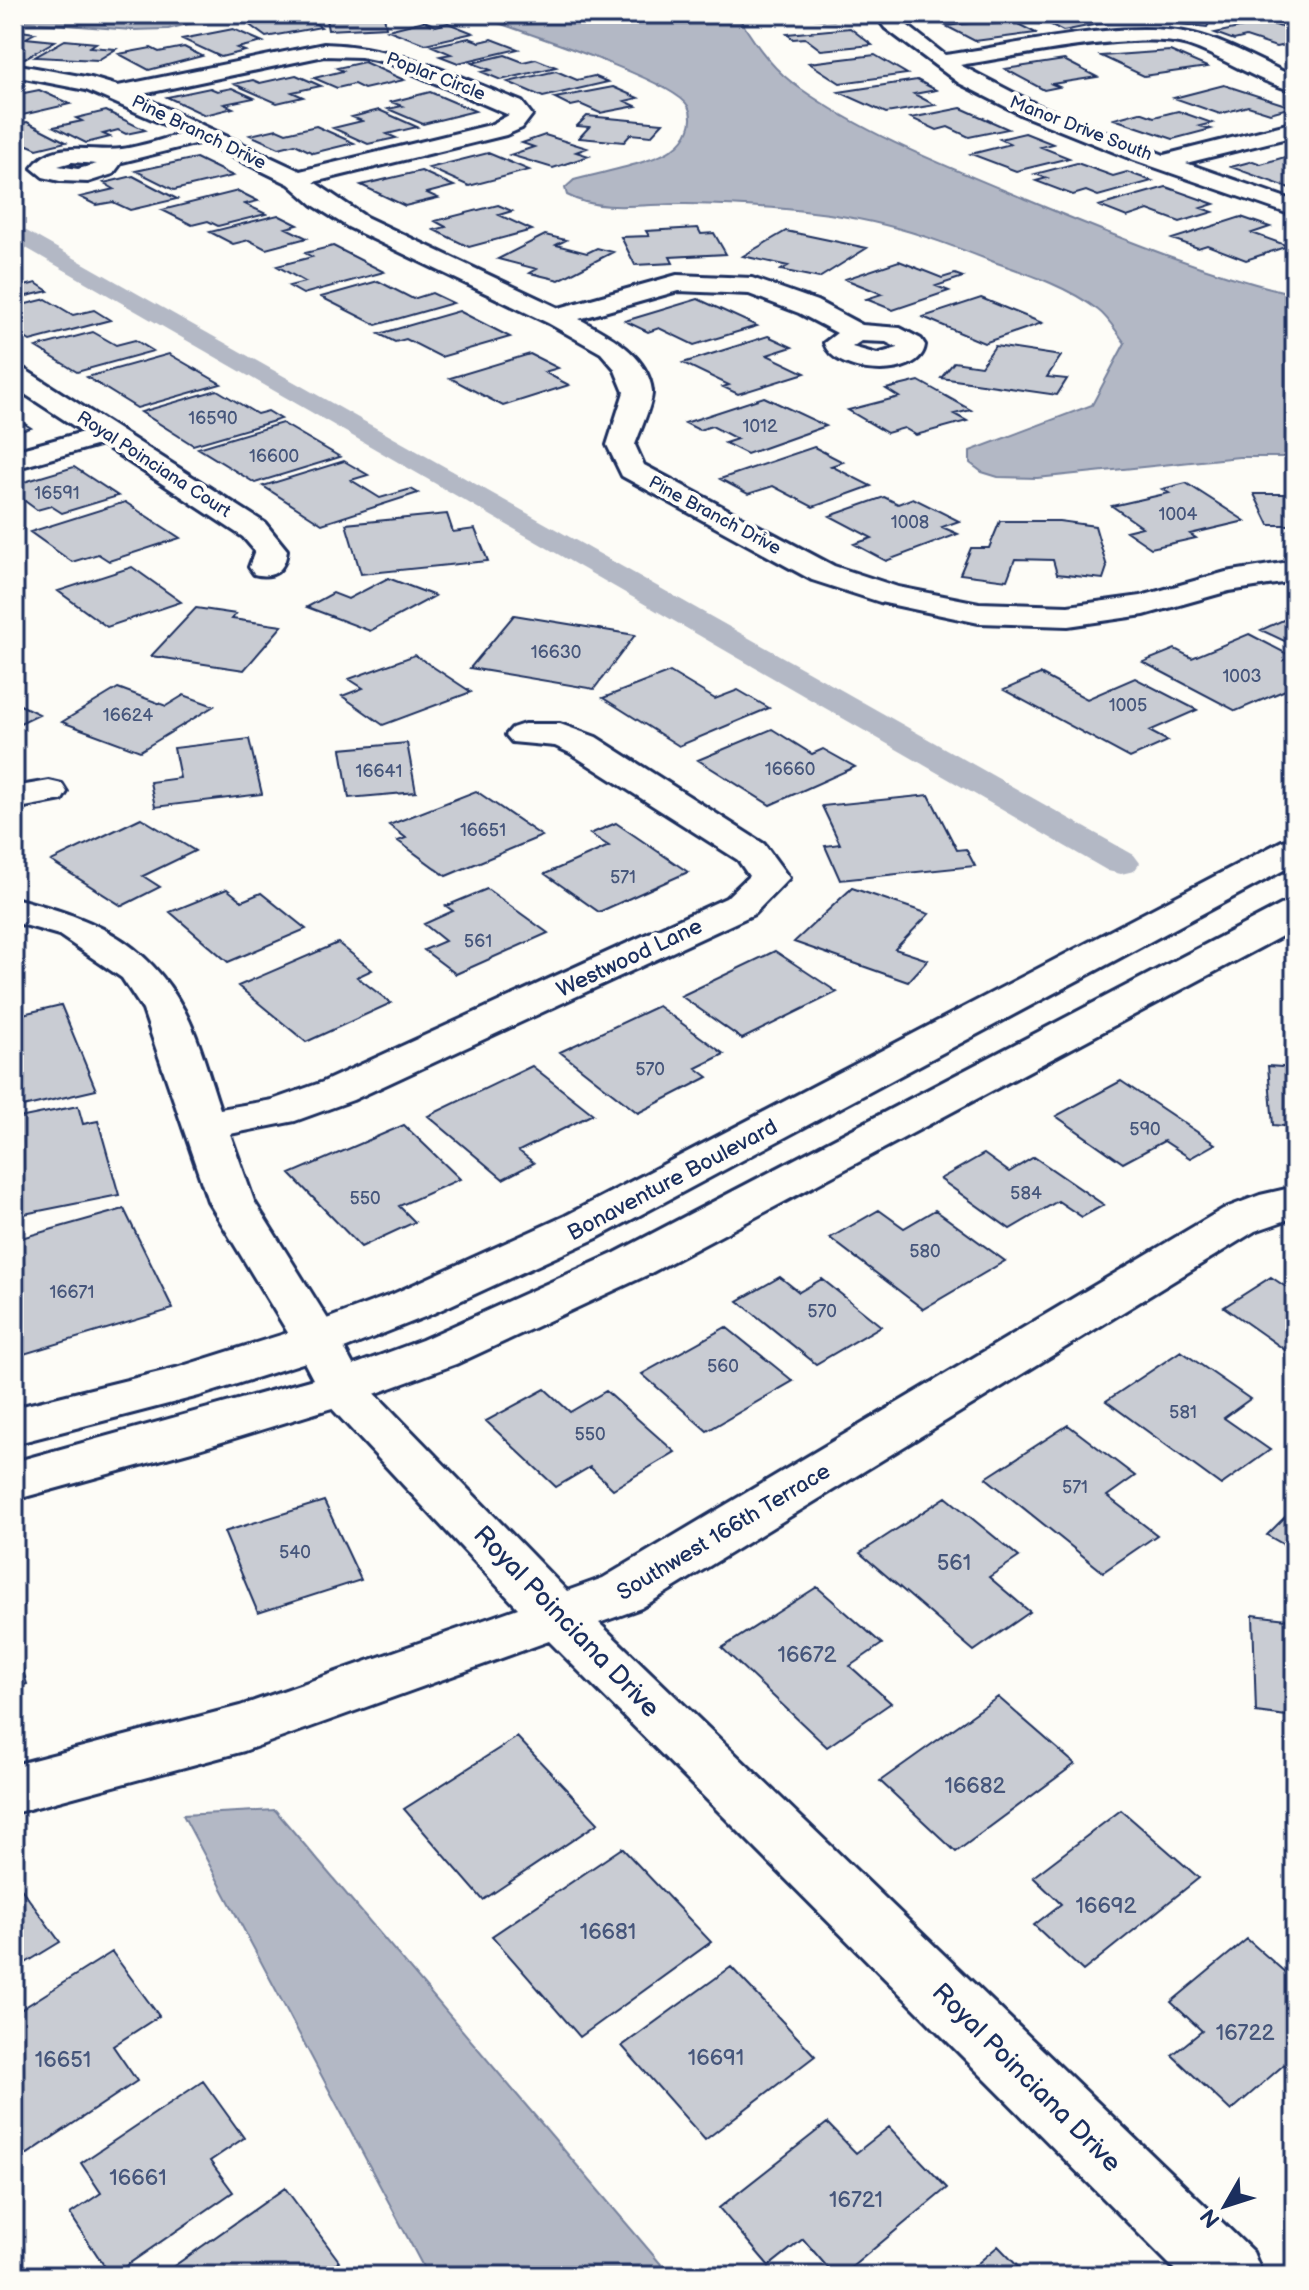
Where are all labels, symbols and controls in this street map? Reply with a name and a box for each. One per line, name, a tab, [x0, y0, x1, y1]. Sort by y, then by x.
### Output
street label: Poplar Circle	[384, 48, 488, 105]
street label: Pine Branch Drive	[128, 91, 270, 174]
street label: Manor Drive South	[1007, 92, 1155, 165]
street label: Royal Poinciana Court	[73, 407, 235, 522]
house number: 16590	[188, 408, 238, 429]
house number: 1012	[742, 416, 778, 437]
house number: 16600	[249, 446, 299, 467]
street label: Pine Branch Drive	[645, 472, 785, 559]
house number: 16591	[34, 483, 80, 504]
house number: 1004	[1158, 504, 1198, 525]
house number: 1008	[891, 512, 929, 533]
house number: 16630	[531, 642, 581, 663]
house number: 1003	[1222, 666, 1262, 687]
house number: 1005	[1109, 695, 1147, 716]
house number: 16624	[103, 705, 153, 726]
house number: 16660	[765, 759, 815, 780]
house number: 16641	[356, 761, 402, 782]
house number: 16651	[460, 820, 506, 841]
house number: 571	[610, 867, 636, 888]
street label: Westwood Lane	[553, 913, 707, 1004]
house number: 561	[464, 931, 492, 952]
house number: 570	[635, 1059, 665, 1080]
street label: Bonaventure Boulevard	[563, 1114, 782, 1247]
house number: 590	[1129, 1119, 1161, 1140]
house number: 584	[1010, 1183, 1042, 1204]
house number: 550	[349, 1188, 381, 1209]
house number: 580	[909, 1241, 941, 1262]
house number: 16671	[50, 1282, 94, 1303]
house number: 570	[807, 1301, 837, 1322]
house number: 560	[707, 1356, 739, 1377]
house number: 581	[1169, 1402, 1197, 1423]
house number: 550	[574, 1424, 606, 1445]
street label: Southwest 166th Terrace	[612, 1458, 835, 1607]
house number: 571	[1062, 1477, 1088, 1498]
street label: Royal Poinciana Drive	[466, 1520, 665, 1724]
house number: 540	[279, 1542, 311, 1563]
house number: 561	[937, 1550, 971, 1577]
house number: 16672	[777, 1642, 837, 1669]
house number: 16682	[944, 1773, 1006, 1800]
house number: 16692	[1075, 1893, 1137, 1920]
house number: 16681	[580, 1919, 636, 1946]
street label: Royal Poinciana Drive	[925, 1977, 1127, 2179]
house number: 16722	[1216, 2020, 1274, 2047]
house number: 16691	[688, 2045, 744, 2072]
house number: 16651	[35, 2047, 91, 2074]
house number: 16661	[109, 2165, 167, 2192]
north arrow	[1185, 2166, 1265, 2246]
house number: 16721	[829, 2187, 883, 2214]
text: N	[1195, 2203, 1226, 2233]

